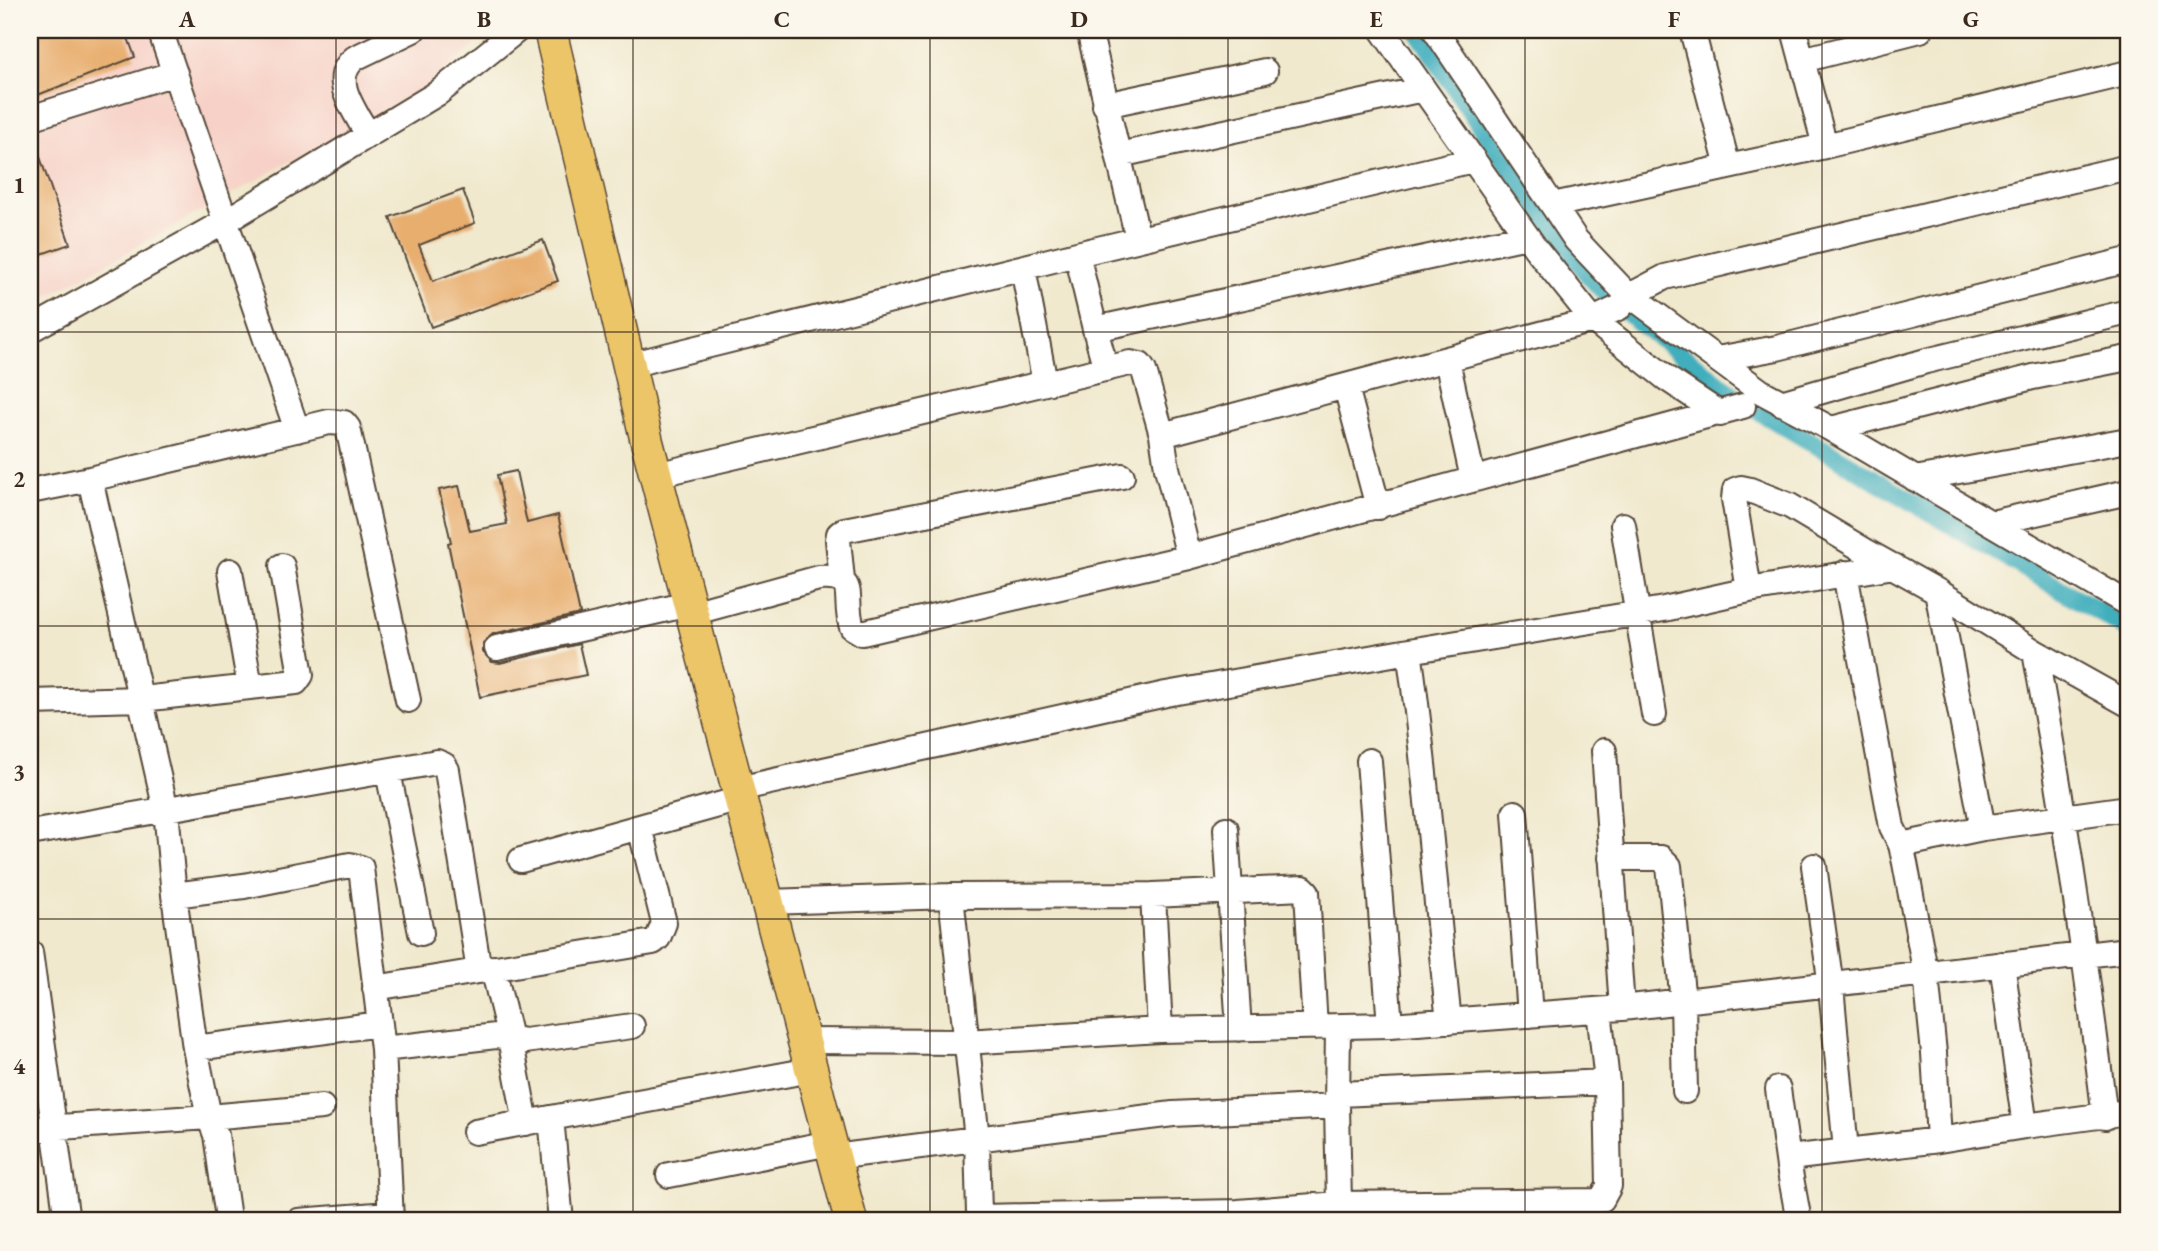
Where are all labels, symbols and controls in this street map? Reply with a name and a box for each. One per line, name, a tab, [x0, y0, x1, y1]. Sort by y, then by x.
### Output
text: A	[178, 4, 196, 34]
text: B	[477, 4, 491, 34]
text: C	[774, 4, 790, 34]
text: D	[1070, 4, 1088, 34]
text: E	[1369, 4, 1383, 34]
text: F	[1668, 4, 1681, 34]
text: G	[1963, 4, 1979, 34]
text: 1	[13, 170, 25, 200]
text: 2	[13, 464, 25, 494]
text: 3	[13, 757, 25, 787]
text: 4	[13, 1051, 26, 1081]

